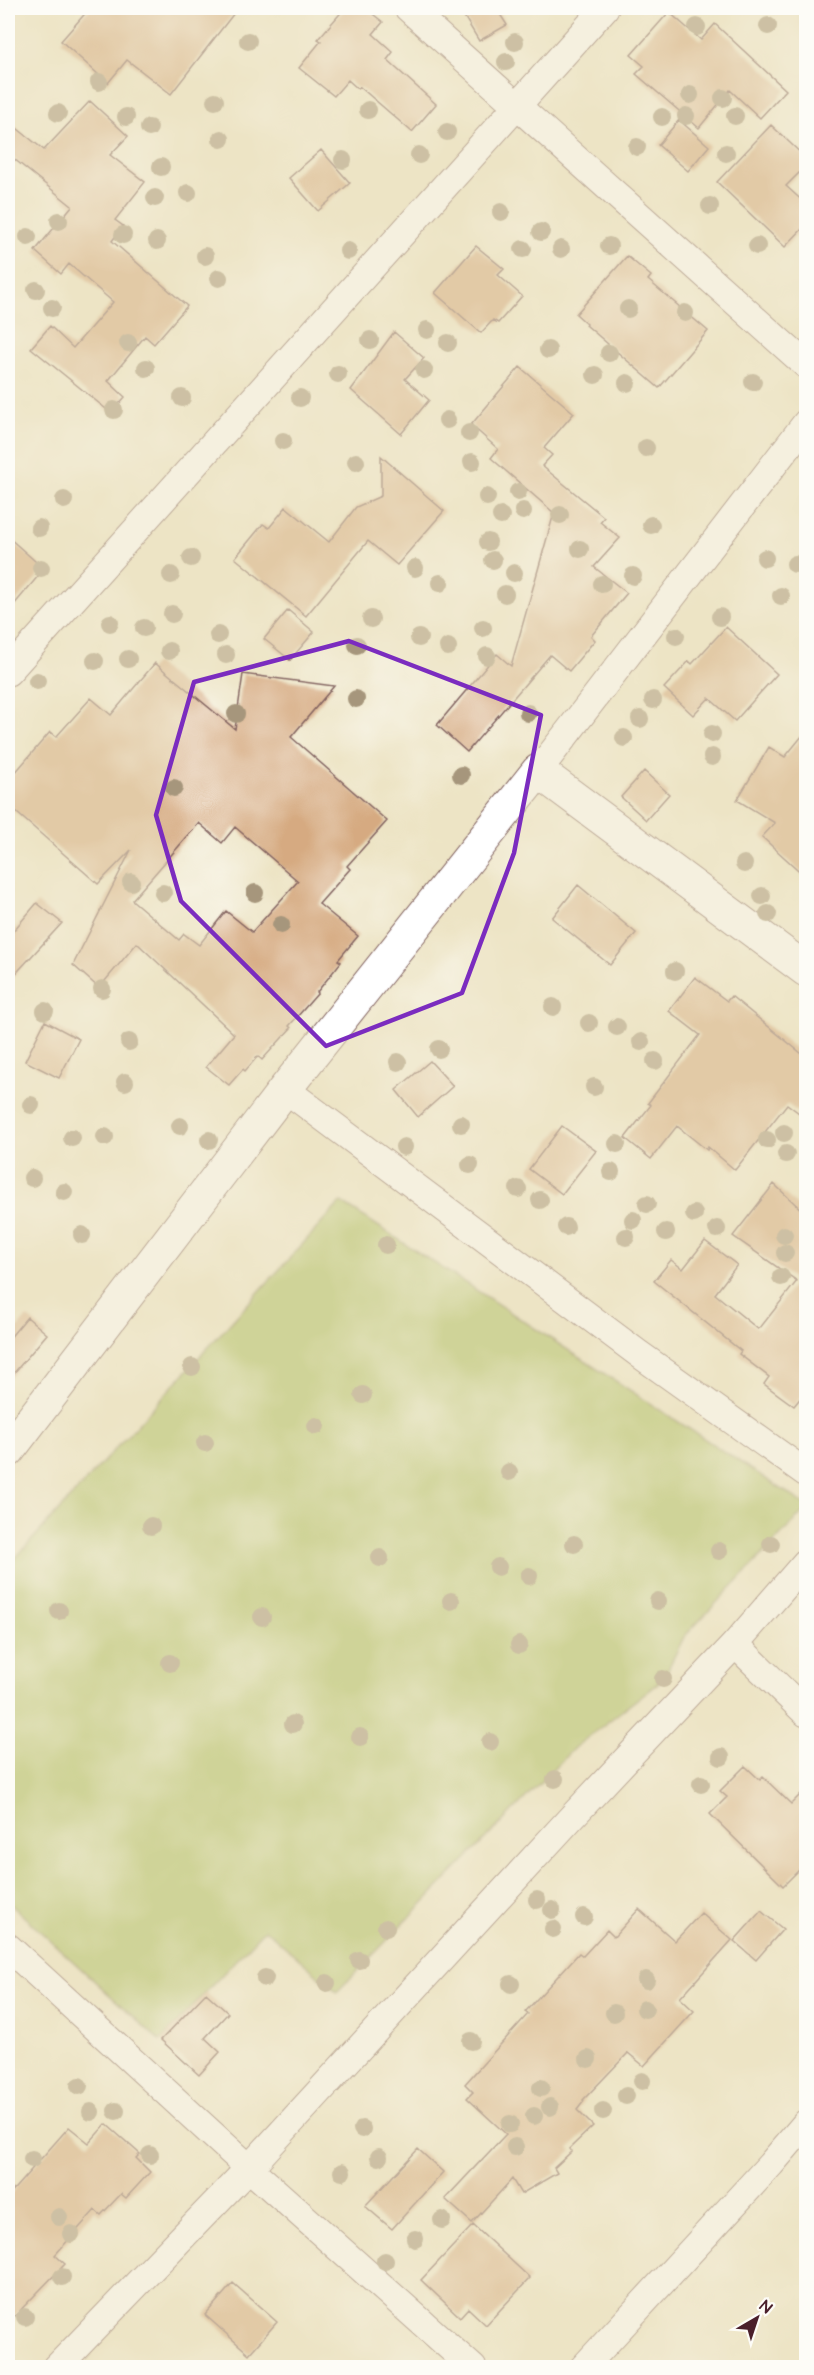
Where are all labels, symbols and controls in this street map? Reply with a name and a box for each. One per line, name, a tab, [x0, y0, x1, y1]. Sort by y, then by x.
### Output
north arrow	[727, 2288, 787, 2348]
text: N	[755, 2295, 777, 2319]

